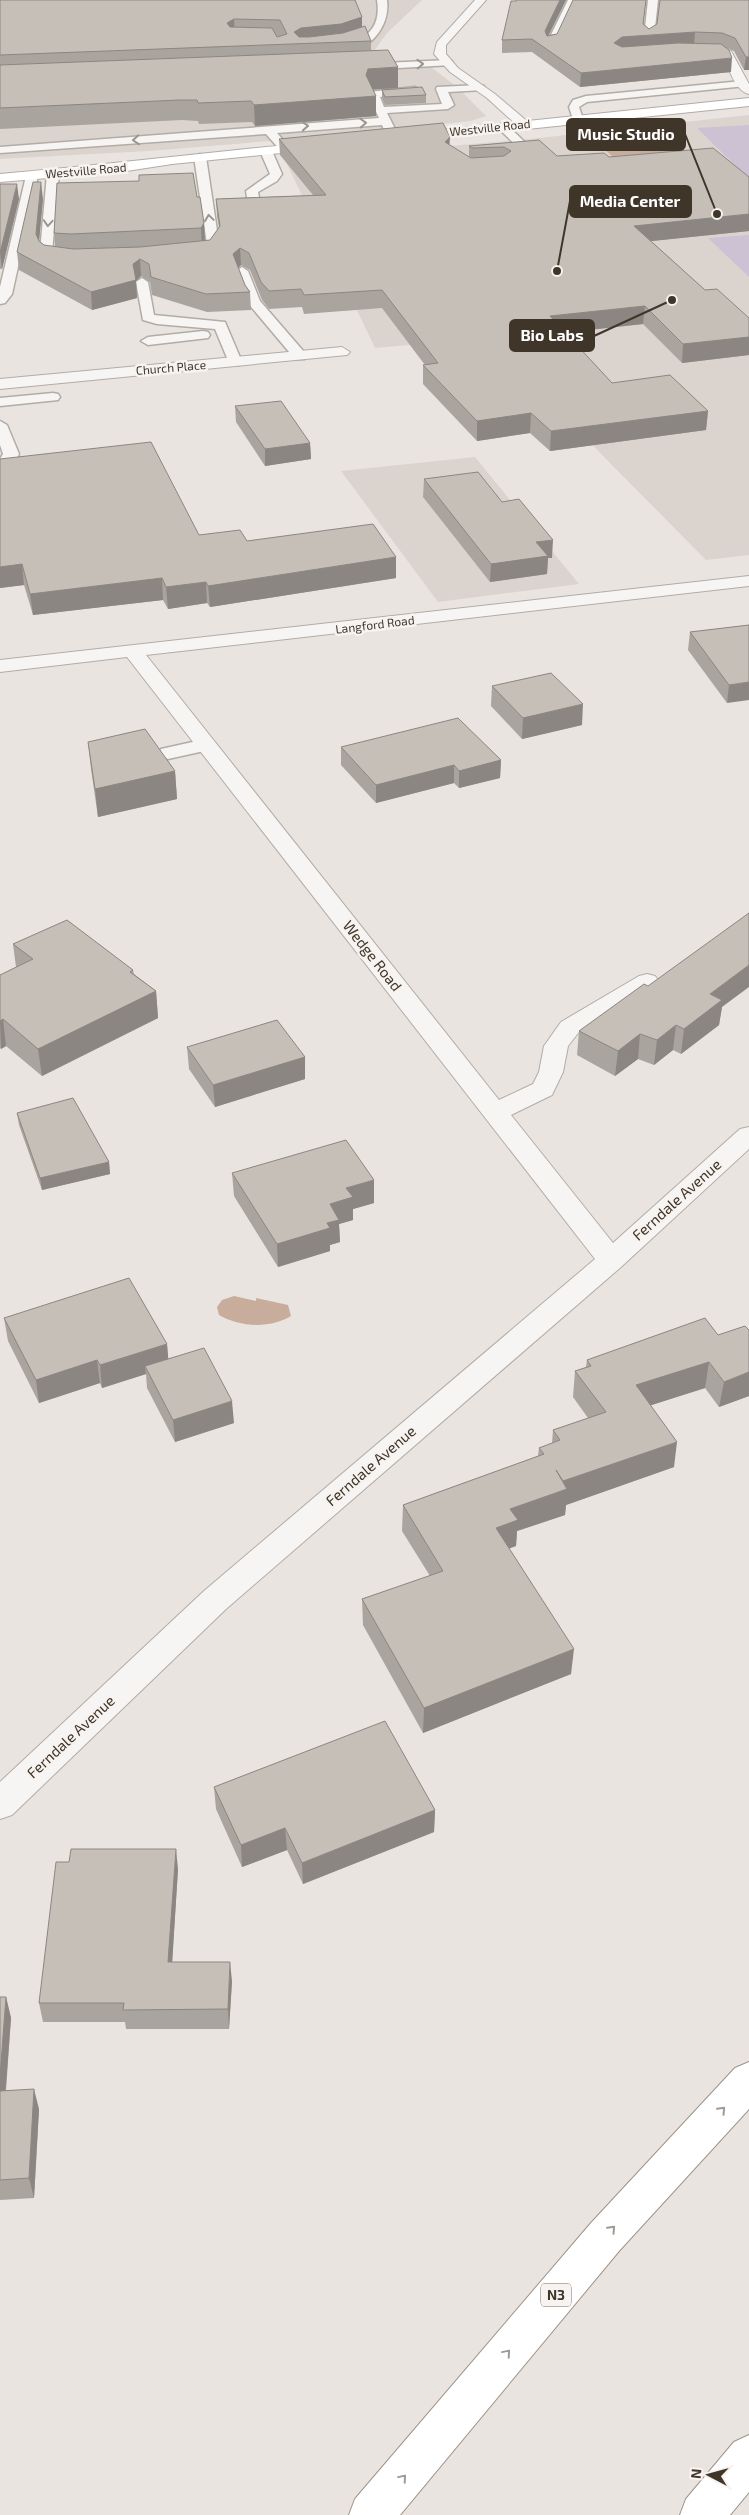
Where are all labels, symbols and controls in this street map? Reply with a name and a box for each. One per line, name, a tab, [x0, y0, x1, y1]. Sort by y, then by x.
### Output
one-way arrow	[416, 59, 424, 70]
street label: Westville Road	[449, 116, 531, 138]
one-way arrow	[360, 117, 368, 128]
callout: Music Studio	[567, 119, 685, 150]
one-way arrow	[301, 121, 309, 132]
text: Music Studio	[577, 124, 675, 143]
one-way arrow	[132, 135, 140, 146]
street label: Westville Road	[45, 159, 127, 181]
callout: Media Center	[570, 186, 691, 217]
text: Media Center	[580, 191, 680, 210]
one-way arrow	[204, 213, 215, 221]
one-way arrow	[42, 219, 53, 227]
callout: Bio Labs	[510, 320, 594, 351]
text: Bio Labs	[520, 325, 584, 344]
street label: Church Place	[135, 357, 207, 377]
street label: Langford Road	[335, 612, 415, 636]
street label: Wedge Road	[340, 916, 406, 994]
street label: Ferndale Avenue	[628, 1155, 724, 1244]
street label: Ferndale Avenue	[322, 1421, 419, 1509]
street label: Ferndale Avenue	[23, 1691, 118, 1781]
one-way arrow	[716, 2106, 725, 2115]
one-way arrow	[606, 2226, 615, 2235]
road number: N3	[541, 2284, 571, 2306]
one-way arrow	[502, 2350, 511, 2359]
north arrow	[684, 2450, 734, 2500]
text: N	[687, 2468, 705, 2480]
one-way arrow	[397, 2474, 406, 2483]

